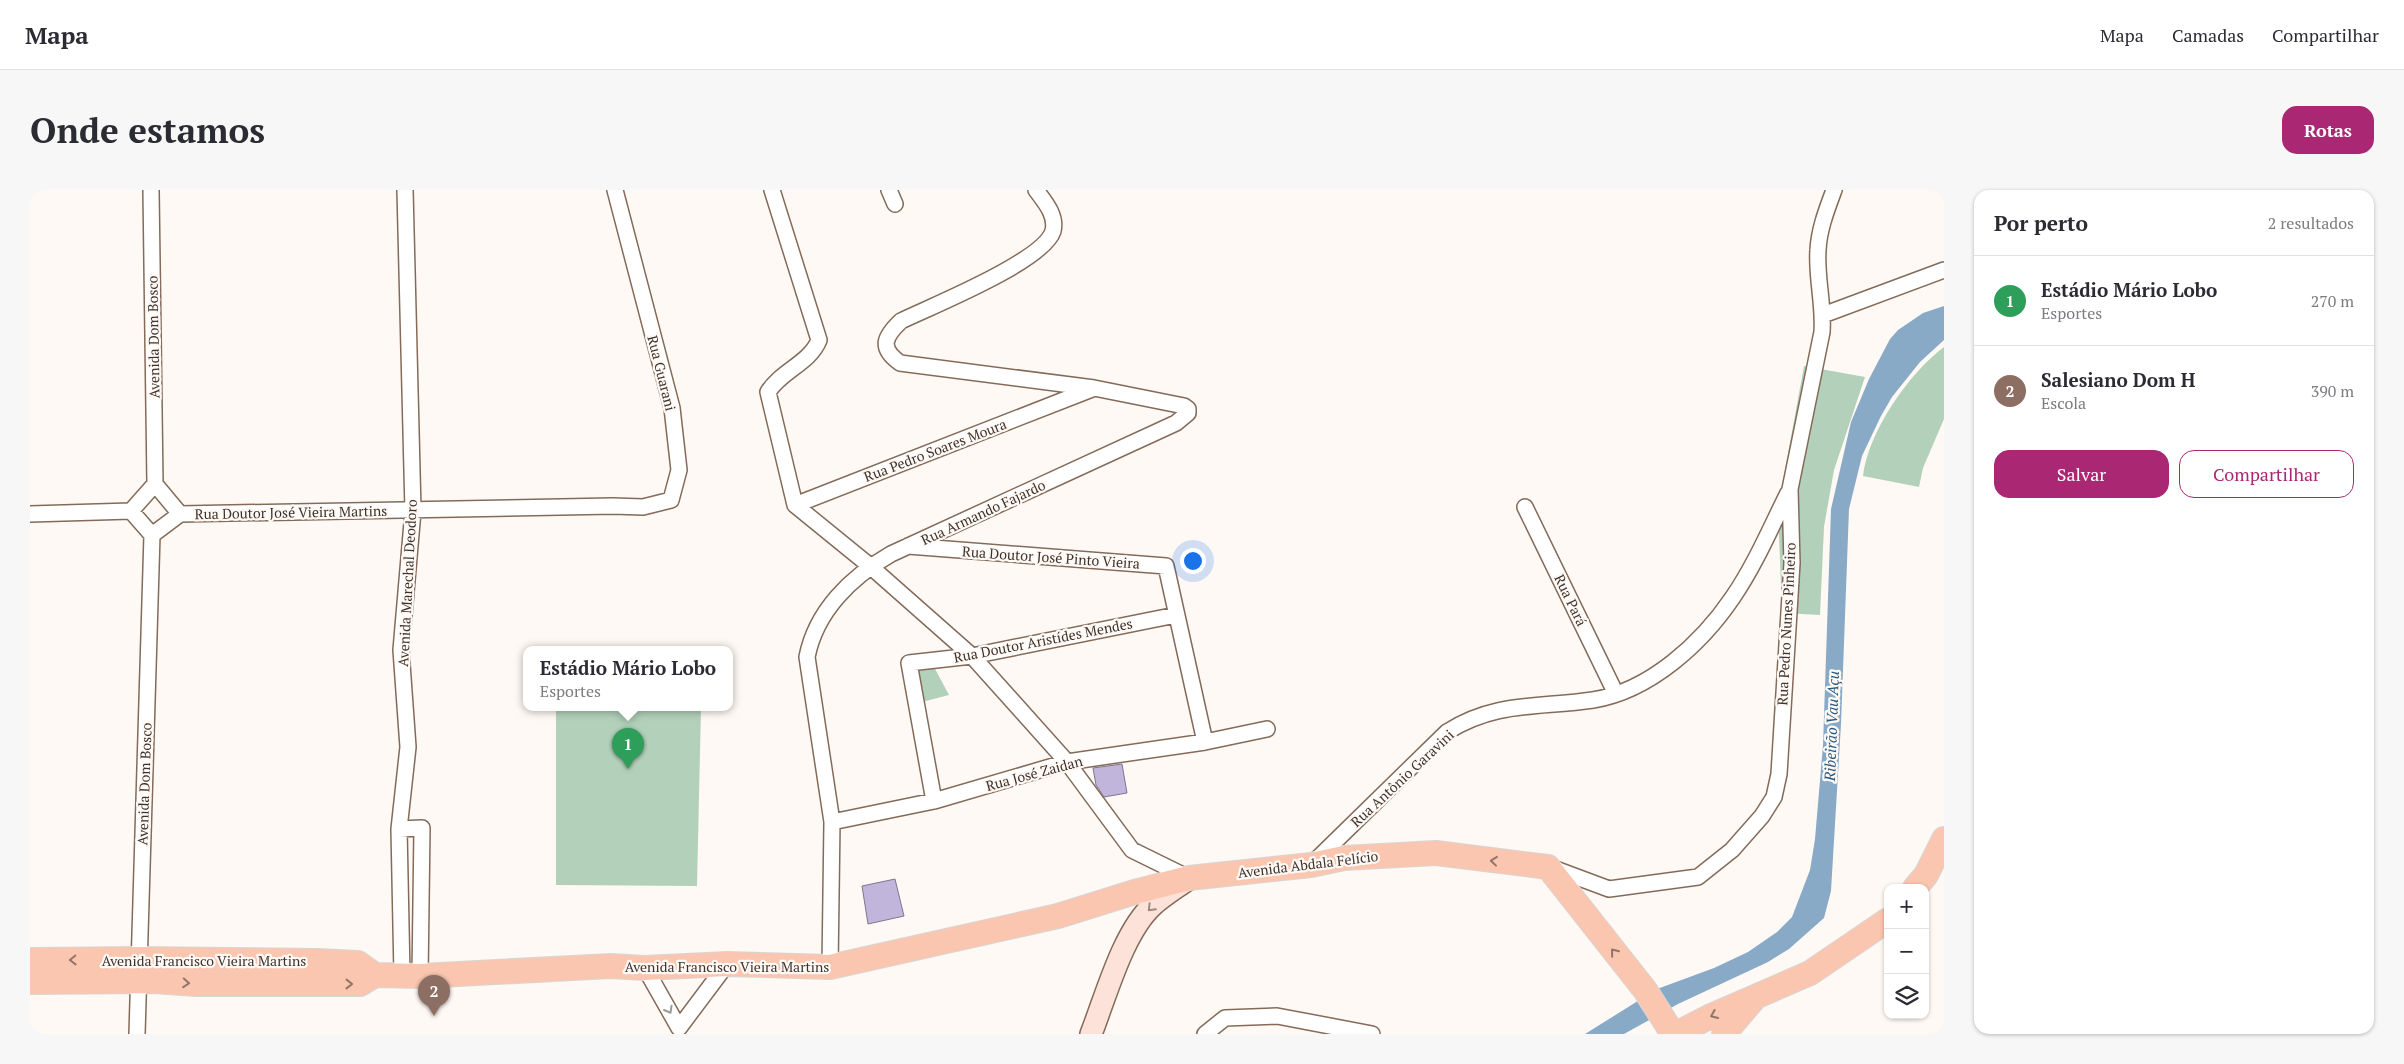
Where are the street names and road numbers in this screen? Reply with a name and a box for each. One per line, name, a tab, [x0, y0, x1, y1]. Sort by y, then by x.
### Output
street label: Avenida Dom Bosco	[142, 275, 164, 399]
street label: Rua Guarani	[643, 333, 681, 413]
street label: Rua Pedro Soares Moura	[861, 414, 1009, 486]
street label: Rua Armando Fajardo	[918, 475, 1048, 549]
street label: Avenida Marechal Deodoro	[393, 499, 421, 667]
street label: Rua Doutor José Vieira Martins	[194, 501, 388, 523]
street label: Rua Doutor José Pinto Vieira	[961, 541, 1141, 573]
street label: Rua Pedro Nunes Pinheiro	[1772, 542, 1800, 706]
street label: Rua Pará	[1550, 571, 1592, 629]
street label: Rua Doutor Aristídes Mendes	[952, 613, 1134, 667]
street label: Avenida Dom Bosco	[132, 722, 156, 846]
street label: Rua Antônio Garavini	[1346, 725, 1458, 831]
street label: Rua José Zaidan	[984, 751, 1085, 795]
street label: Avenida Abdala Felício	[1237, 846, 1380, 882]
street label: Avenida Francisco Vieira Martins	[102, 951, 306, 970]
street label: Avenida Francisco Vieira Martins	[625, 957, 829, 976]

